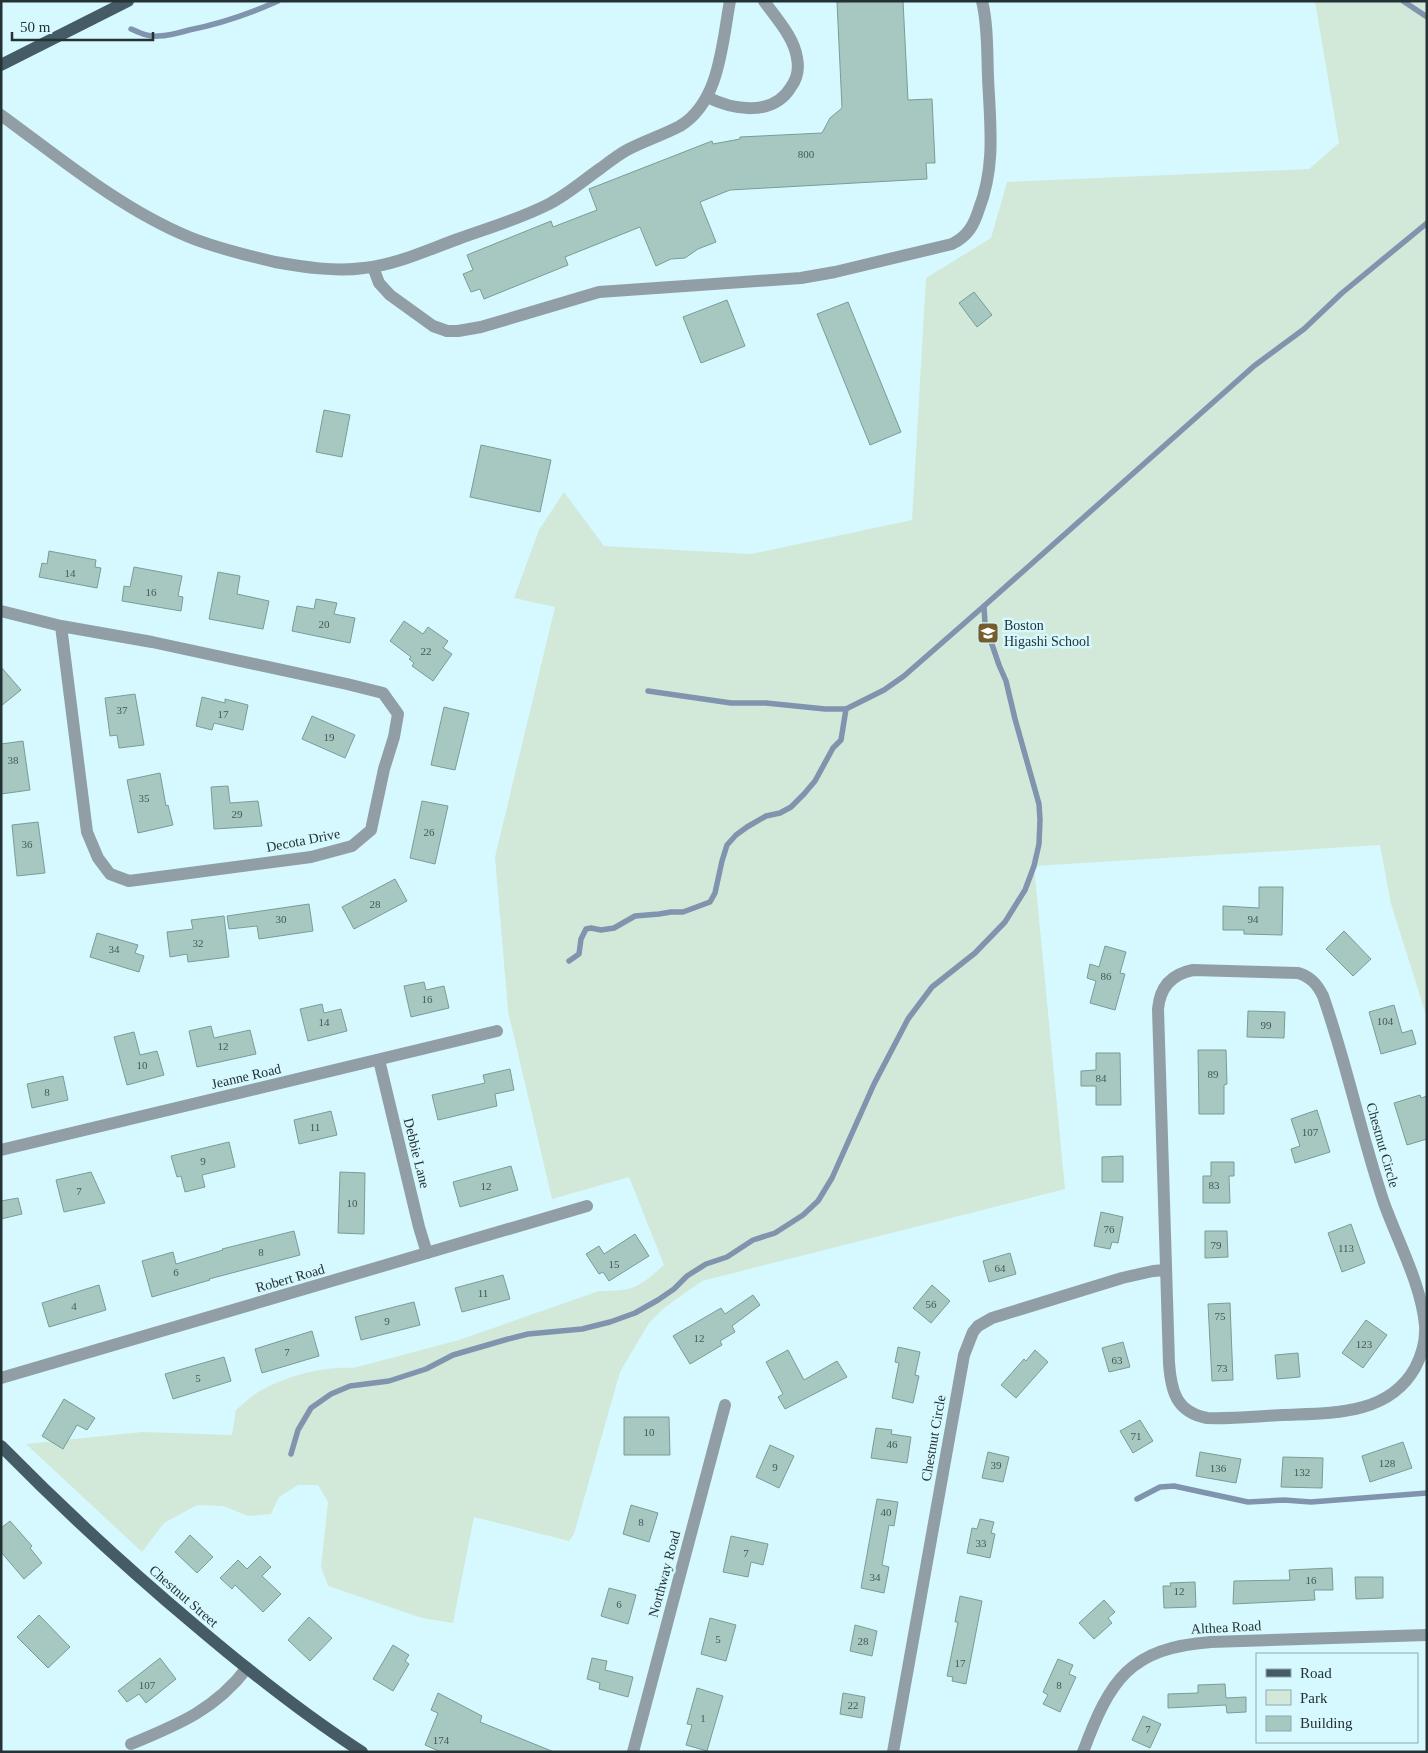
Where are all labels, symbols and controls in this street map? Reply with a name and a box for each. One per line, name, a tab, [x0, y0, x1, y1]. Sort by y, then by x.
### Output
scale bar	[12, 10, 154, 42]
text: 50 m	[20, 19, 51, 35]
house number: 800	[798, 148, 815, 160]
house number: 14	[65, 567, 76, 579]
house number: 16	[146, 586, 157, 598]
house number: 20	[319, 618, 330, 630]
place label: Boston Higashi School	[1004, 618, 1090, 649]
school or university icon: Boston Higashi School	[976, 621, 1000, 645]
house number: 22	[421, 645, 432, 657]
house number: 37	[117, 704, 128, 716]
house number: 17	[218, 708, 229, 720]
house number: 19	[324, 731, 335, 743]
house number: 38	[8, 754, 19, 766]
house number: 35	[139, 792, 150, 804]
house number: 29	[232, 808, 243, 820]
street label: Decota Drive	[265, 826, 341, 855]
house number: 26	[424, 826, 435, 838]
house number: 36	[22, 838, 33, 850]
house number: 28	[370, 898, 381, 910]
house number: 30	[276, 913, 287, 925]
house number: 94	[1248, 913, 1259, 925]
house number: 32	[193, 937, 204, 949]
house number: 34	[109, 943, 120, 955]
house number: 86	[1101, 970, 1112, 982]
house number: 16	[422, 993, 433, 1005]
house number: 104	[1377, 1015, 1394, 1027]
house number: 14	[319, 1016, 330, 1028]
house number: 99	[1261, 1019, 1272, 1031]
house number: 12	[218, 1040, 229, 1052]
house number: 10	[137, 1059, 148, 1071]
street label: Jeanne Road	[210, 1061, 282, 1092]
house number: 89	[1208, 1068, 1219, 1080]
house number: 84	[1096, 1072, 1107, 1084]
house number: 8	[44, 1086, 50, 1098]
street label: Chestnut Circle	[1363, 1101, 1402, 1189]
street label: Debbie Lane	[401, 1116, 432, 1190]
house number: 11	[310, 1121, 320, 1133]
house number: 107	[1302, 1126, 1319, 1138]
house number: 9	[200, 1155, 206, 1167]
house number: 83	[1209, 1179, 1220, 1191]
house number: 12	[481, 1180, 492, 1192]
house number: 7	[76, 1185, 82, 1197]
house number: 10	[347, 1197, 358, 1209]
house number: 76	[1104, 1223, 1115, 1235]
house number: 79	[1211, 1239, 1222, 1251]
house number: 113	[1338, 1242, 1355, 1254]
house number: 8	[258, 1246, 264, 1258]
house number: 15	[609, 1258, 620, 1270]
street label: Robert Road	[254, 1261, 326, 1295]
house number: 64	[995, 1262, 1006, 1274]
house number: 6	[173, 1266, 179, 1278]
house number: 11	[478, 1287, 488, 1299]
house number: 56	[926, 1298, 937, 1310]
house number: 4	[71, 1300, 77, 1312]
house number: 75	[1215, 1310, 1226, 1322]
house number: 9	[384, 1315, 390, 1327]
house number: 12	[694, 1332, 705, 1344]
house number: 123	[1356, 1338, 1373, 1350]
house number: 7	[284, 1346, 290, 1358]
house number: 63	[1112, 1354, 1123, 1366]
house number: 73	[1217, 1362, 1228, 1374]
house number: 5	[195, 1372, 201, 1384]
street label: Chestnut Circle	[919, 1394, 948, 1482]
house number: 10	[644, 1426, 655, 1438]
house number: 71	[1131, 1430, 1142, 1442]
house number: 46	[887, 1438, 898, 1450]
house number: 128	[1379, 1457, 1396, 1469]
house number: 39	[991, 1459, 1002, 1471]
house number: 9	[772, 1461, 778, 1473]
house number: 136	[1210, 1462, 1227, 1474]
house number: 132	[1294, 1466, 1310, 1478]
house number: 40	[881, 1506, 892, 1518]
house number: 8	[638, 1516, 644, 1528]
street label: Northway Road	[646, 1529, 683, 1619]
house number: 33	[976, 1537, 987, 1549]
house number: 7	[743, 1547, 749, 1559]
street label: Chestnut Street	[146, 1563, 221, 1630]
house number: 34	[870, 1571, 881, 1583]
house number: 16	[1306, 1574, 1317, 1586]
house number: 12	[1174, 1585, 1185, 1597]
house number: 6	[616, 1598, 622, 1610]
street label: Althea Road	[1190, 1618, 1262, 1637]
house number: 5	[715, 1633, 721, 1645]
house number: 28	[858, 1635, 869, 1647]
legend	[1256, 1653, 1418, 1743]
house number: 17	[955, 1657, 966, 1669]
text: Road	[1300, 1665, 1332, 1681]
house number: 107	[139, 1679, 156, 1691]
house number: 8	[1056, 1679, 1062, 1691]
text: Park	[1300, 1690, 1328, 1706]
house number: 22	[848, 1699, 859, 1711]
house number: 1	[700, 1712, 706, 1724]
text: Building	[1300, 1715, 1353, 1731]
house number: 7	[1145, 1723, 1151, 1735]
house number: 174	[433, 1734, 450, 1746]

